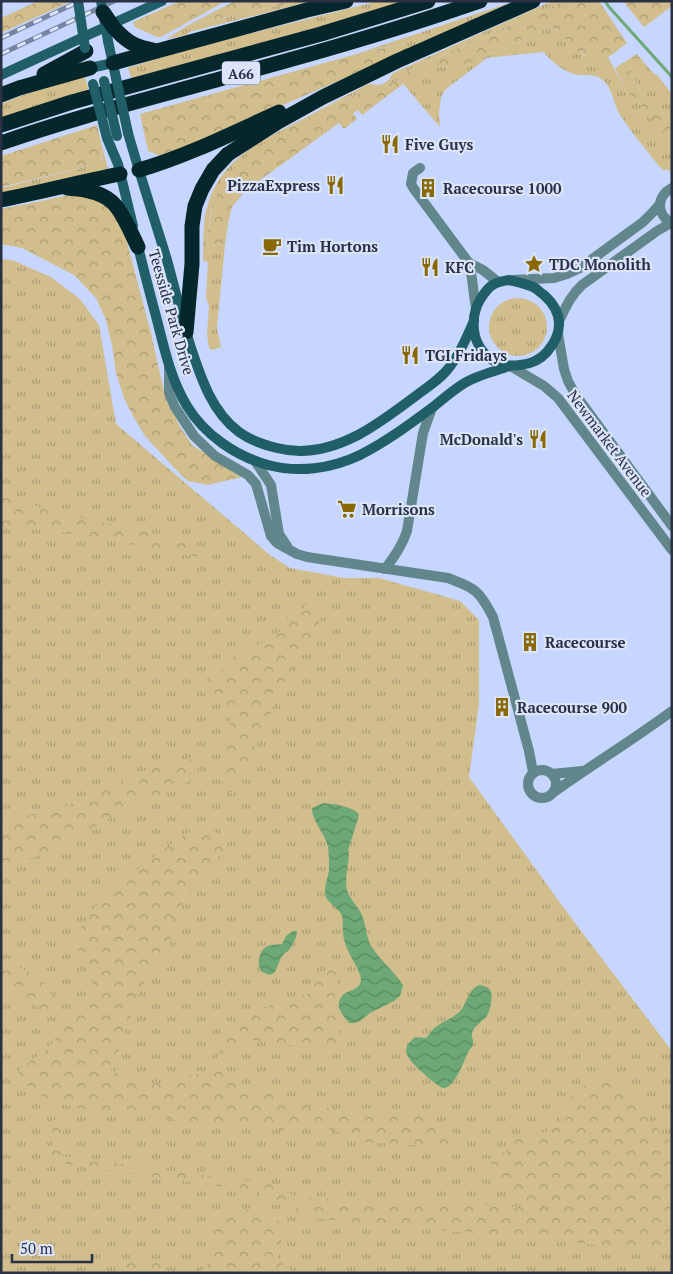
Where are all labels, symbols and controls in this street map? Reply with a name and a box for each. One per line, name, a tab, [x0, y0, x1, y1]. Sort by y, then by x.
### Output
road number: A66	[222, 62, 260, 84]
restaurant icon: Five Guys	[379, 133, 401, 155]
place label: Five Guys	[405, 134, 473, 154]
restaurant icon: PizzaExpress	[324, 174, 346, 196]
place label: PizzaExpress	[227, 175, 320, 195]
building icon: Racecourse 1000	[417, 177, 439, 199]
place label: Racecourse 1000	[443, 178, 562, 198]
cafe icon: Tim Hortons	[261, 235, 283, 257]
place label: Tim Hortons	[287, 236, 378, 256]
street label: Teesside Park Drive	[144, 247, 200, 377]
place icon: TDC Monolith	[523, 253, 545, 275]
place label: TDC Monolith	[549, 254, 651, 274]
restaurant icon: KFC	[419, 256, 441, 278]
place label: KFC	[445, 257, 474, 277]
restaurant icon: TGI Fridays	[399, 344, 421, 366]
place label: TGI Fridays	[425, 345, 507, 365]
street label: Newmarket Avenue	[563, 386, 657, 500]
restaurant icon: McDonald's	[527, 428, 549, 450]
place label: McDonald's	[440, 429, 523, 449]
supermarket icon: Morrisons	[336, 498, 358, 520]
place label: Morrisons	[362, 499, 435, 519]
building icon: Racecourse	[519, 631, 541, 653]
place label: Racecourse	[545, 632, 625, 652]
building icon: Racecourse 900	[491, 696, 513, 718]
place label: Racecourse 900	[517, 697, 627, 717]
scale bar	[12, 1232, 92, 1264]
text: 50 m	[20, 1238, 53, 1258]

